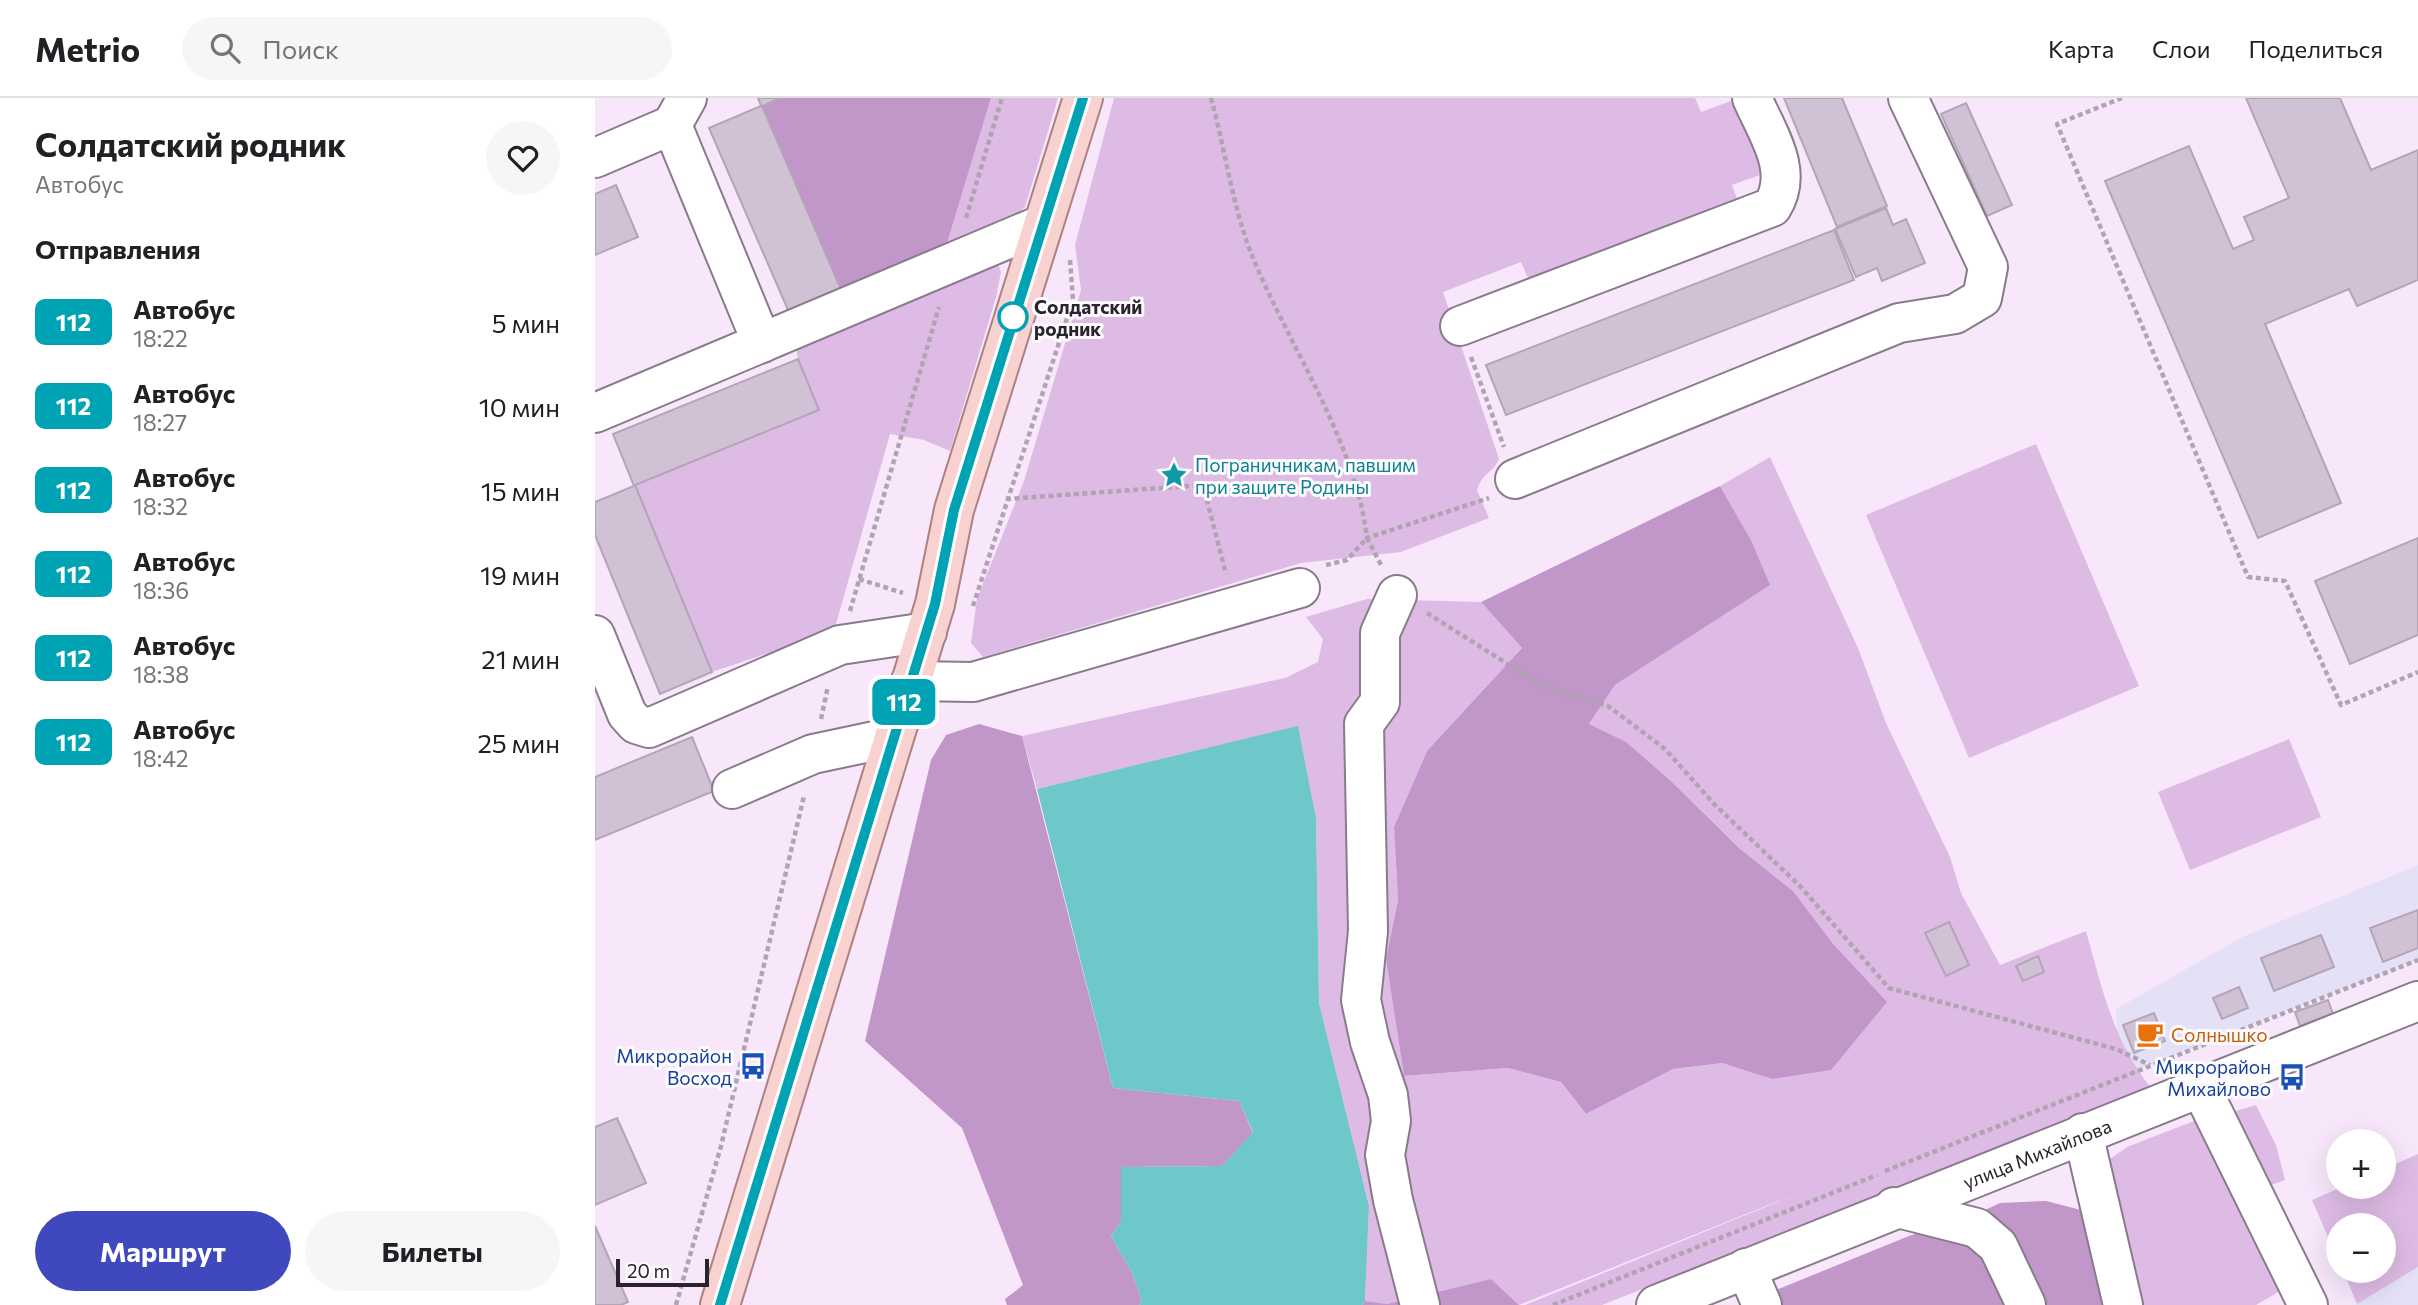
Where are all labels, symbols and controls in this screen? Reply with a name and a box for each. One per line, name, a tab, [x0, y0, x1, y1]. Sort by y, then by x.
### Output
search box	[182, 17, 672, 80]
text: Metrio	[35, 28, 140, 69]
icon: search	[206, 29, 244, 67]
text: Поиск	[262, 33, 339, 64]
text: Карта	[2048, 34, 2114, 63]
text: Слои	[2152, 34, 2210, 63]
text: Поделиться	[2248, 34, 2383, 63]
button: heart	[486, 121, 560, 195]
text: Солдатский родник	[35, 123, 346, 164]
text: Автобус	[35, 170, 124, 198]
text: Отправления	[35, 233, 201, 264]
text: Автобус	[133, 293, 235, 324]
place label: Солдатский родник	[1034, 295, 1142, 340]
marker: Солдатский родник	[998, 302, 1028, 332]
text: 112	[56, 307, 91, 336]
text: 5 мин	[492, 307, 560, 338]
text: 18:22	[133, 324, 188, 352]
text: Автобус	[133, 377, 235, 408]
text: 112	[56, 391, 91, 420]
text: 10 мин	[479, 391, 560, 422]
text: 18:27	[133, 408, 187, 436]
place label: Пограничникам, павшим при защите Родины	[1195, 453, 1416, 498]
place icon: Пограничникам, павшим при защите Родины	[1159, 460, 1189, 490]
text: Автобус	[133, 461, 235, 492]
text: 112	[56, 475, 91, 504]
text: 15 мин	[481, 475, 560, 506]
text: 18:32	[133, 492, 188, 520]
text: Автобус	[133, 545, 235, 576]
text: 112	[56, 559, 91, 588]
text: 19 мин	[480, 559, 560, 590]
text: 18:36	[133, 576, 189, 604]
text: Автобус	[133, 629, 235, 660]
text: 112	[56, 643, 91, 672]
text: 21 мин	[481, 643, 560, 674]
text: 18:38	[133, 660, 189, 688]
line badge: 112	[864, 679, 944, 725]
text: 112	[886, 687, 922, 716]
text: Автобус	[133, 713, 235, 744]
text: 112	[56, 727, 91, 756]
text: 25 мин	[477, 727, 560, 758]
text: 18:42	[133, 744, 188, 772]
cafe icon: Солнышко	[2135, 1019, 2165, 1049]
place label: Солнышко	[2171, 1023, 2268, 1046]
place label: Микрорайон Восход	[616, 1044, 732, 1089]
bus stop icon: Микрорайон Восход	[738, 1051, 768, 1081]
place label: Микрорайон Михайлово	[2155, 1055, 2271, 1100]
bus stop icon: Микрорайон Михайлово	[2277, 1062, 2307, 1092]
street label: улица Михайлова	[1959, 1113, 2114, 1193]
map controls	[2326, 1129, 2396, 1283]
button: +	[2326, 1129, 2396, 1199]
button: Маршрут	[35, 1211, 291, 1291]
button: Билеты	[305, 1211, 560, 1291]
button: −	[2326, 1213, 2396, 1283]
scale bar	[616, 1256, 709, 1288]
text: 20 m	[627, 1259, 670, 1282]

